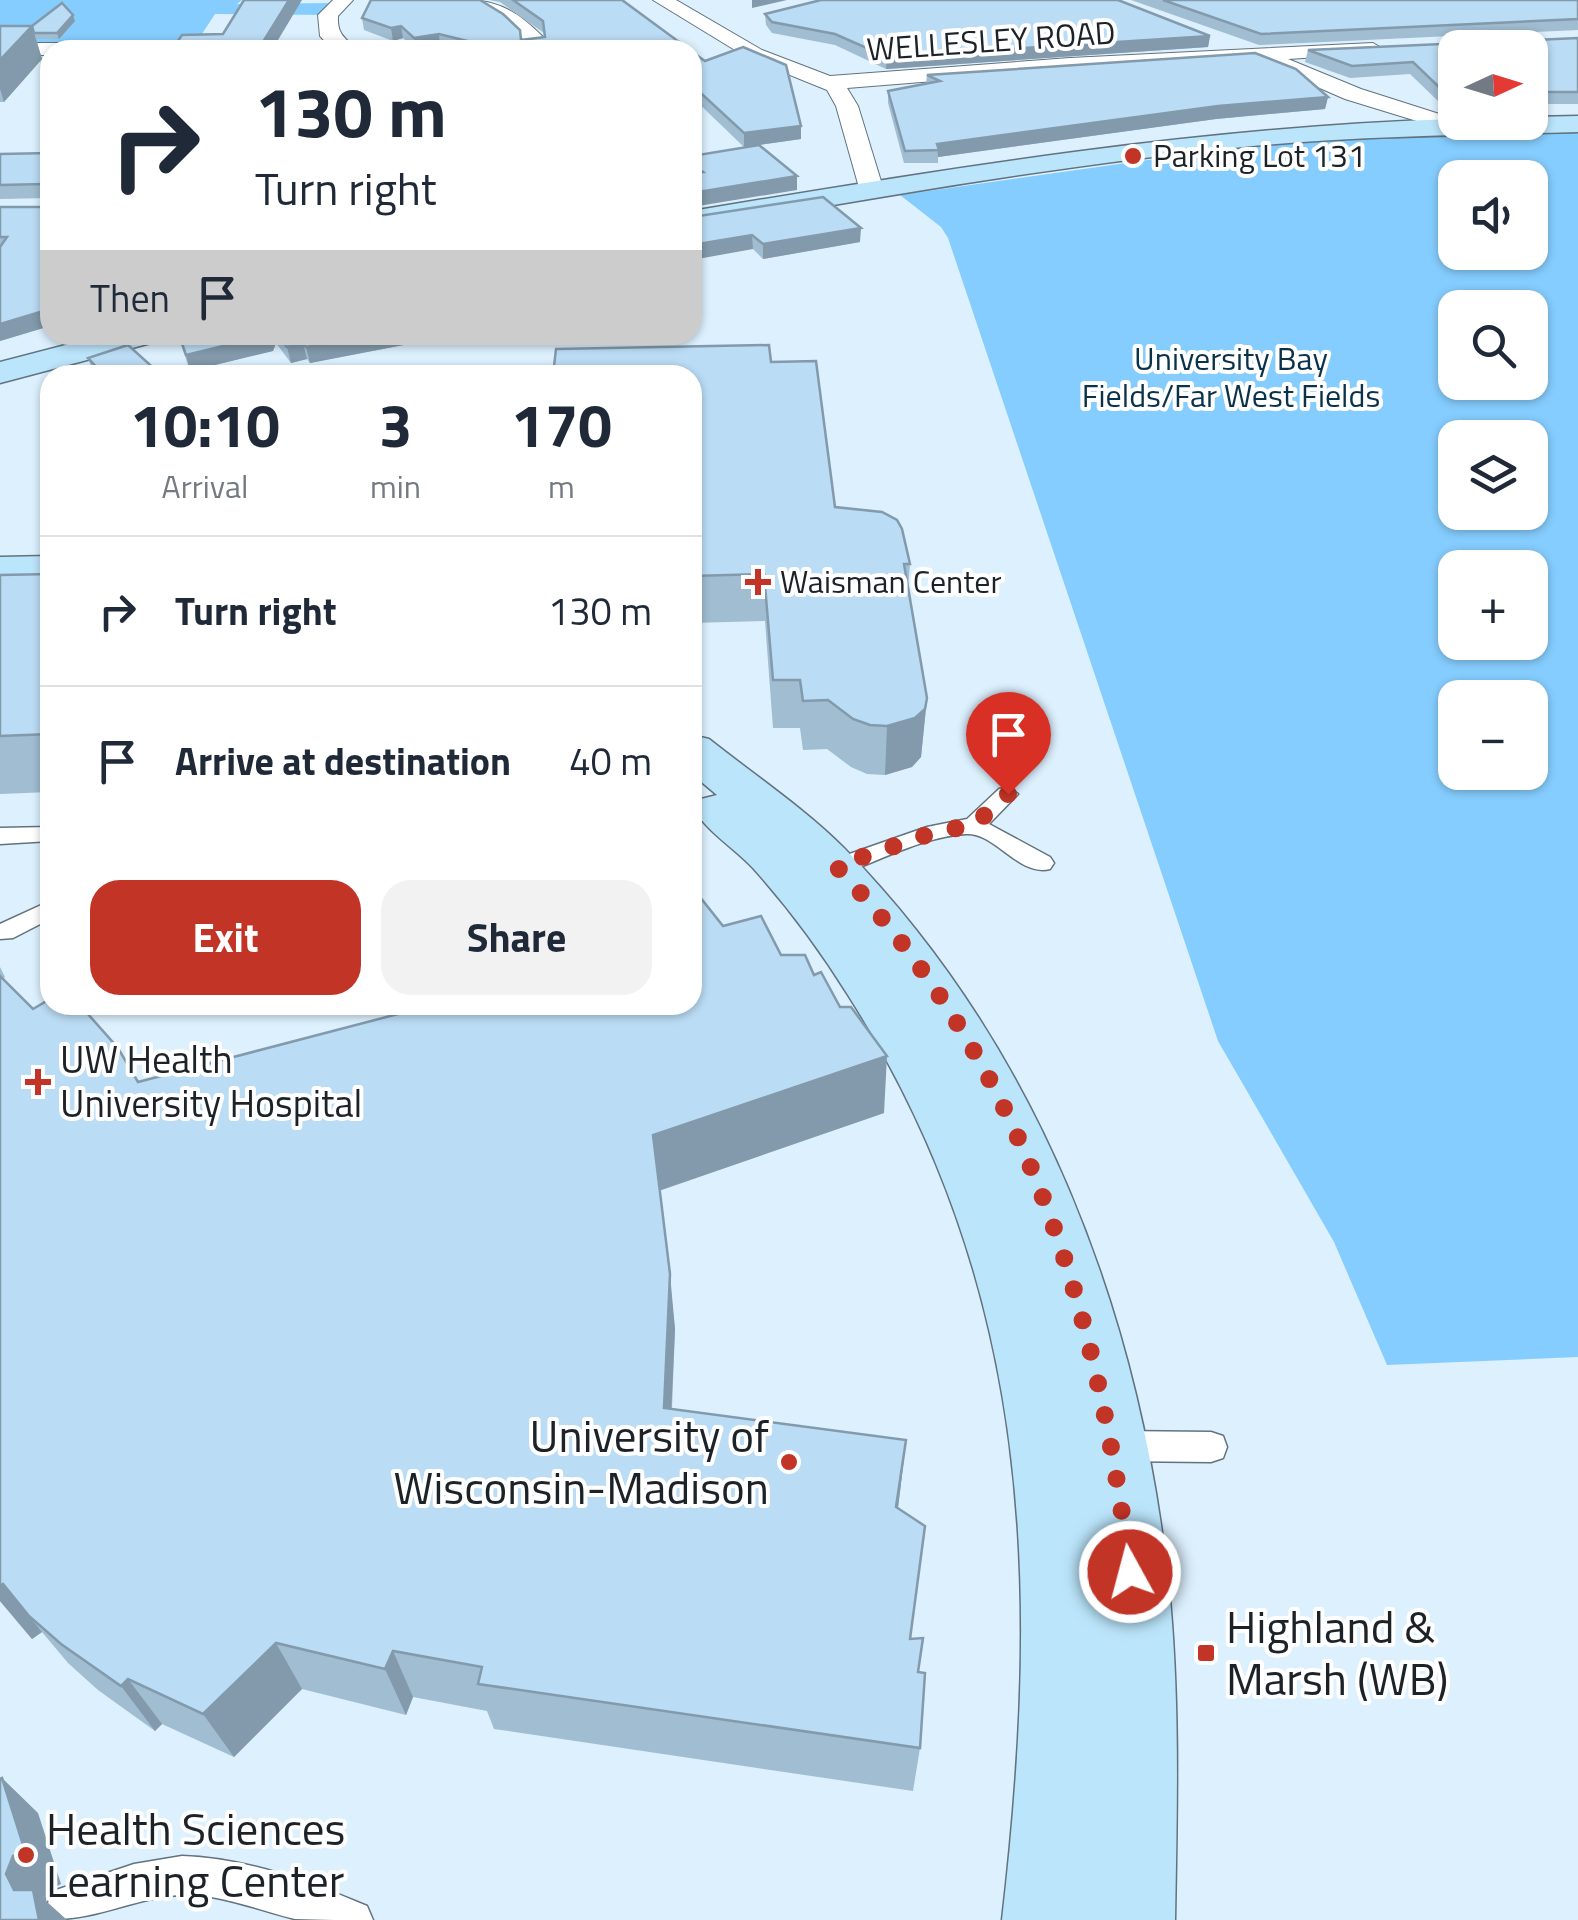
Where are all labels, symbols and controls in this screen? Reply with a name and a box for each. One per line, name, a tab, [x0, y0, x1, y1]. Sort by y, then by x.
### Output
street label: WELLESLEY ROAD	[865, 7, 1117, 73]
north arrow	[1438, 30, 1548, 140]
map controls	[1438, 30, 1548, 790]
text: 130 m	[255, 58, 447, 164]
icon: right	[90, 80, 220, 210]
place label: Parking Lot 131	[1153, 131, 1366, 179]
marker: Parking Lot 131	[1122, 145, 1144, 167]
text: Turn right	[255, 154, 437, 222]
button: sound	[1438, 160, 1548, 270]
text: Then	[90, 269, 170, 327]
icon: arrive	[190, 270, 245, 325]
button: search	[1438, 290, 1548, 400]
park label: University Bay Fields/Far West Fields	[1082, 334, 1380, 419]
text: 10:10	[130, 379, 280, 470]
text: 3	[379, 379, 412, 470]
text: 170	[511, 379, 612, 470]
button: layers	[1438, 420, 1548, 530]
text: Arrival	[162, 462, 248, 510]
text: min	[370, 462, 421, 510]
text: m	[548, 462, 575, 510]
button: +	[1438, 550, 1548, 660]
place label: Waisman Center	[780, 557, 1002, 605]
marker: Waisman Center	[745, 569, 771, 595]
text: Turn right	[175, 582, 337, 640]
text: 130 m	[548, 582, 652, 640]
icon: right	[90, 584, 145, 639]
button: −	[1438, 680, 1548, 790]
pin	[966, 692, 1051, 795]
icon: arrive	[981, 707, 1036, 762]
text: Arrive at destination	[175, 732, 511, 790]
text: 40 m	[569, 732, 652, 790]
icon: arrive	[90, 734, 145, 789]
button: Exit	[90, 880, 361, 995]
button: Share	[381, 880, 652, 995]
place label: UW Health University Hospital	[60, 1030, 362, 1132]
marker: UW Health University Hospital	[25, 1069, 51, 1095]
place label: University of Wisconsin-Madison	[394, 1401, 769, 1521]
marker: University of Wisconsin-Madison	[778, 1451, 800, 1473]
position arrow	[1078, 1520, 1182, 1624]
place label: Highland & Marsh (WB)	[1226, 1592, 1448, 1712]
marker: Highland & Marsh (WB)	[1195, 1642, 1217, 1664]
place label: Health Sciences Learning Center	[46, 1794, 345, 1914]
marker: Health Sciences Learning Center	[15, 1844, 37, 1866]

